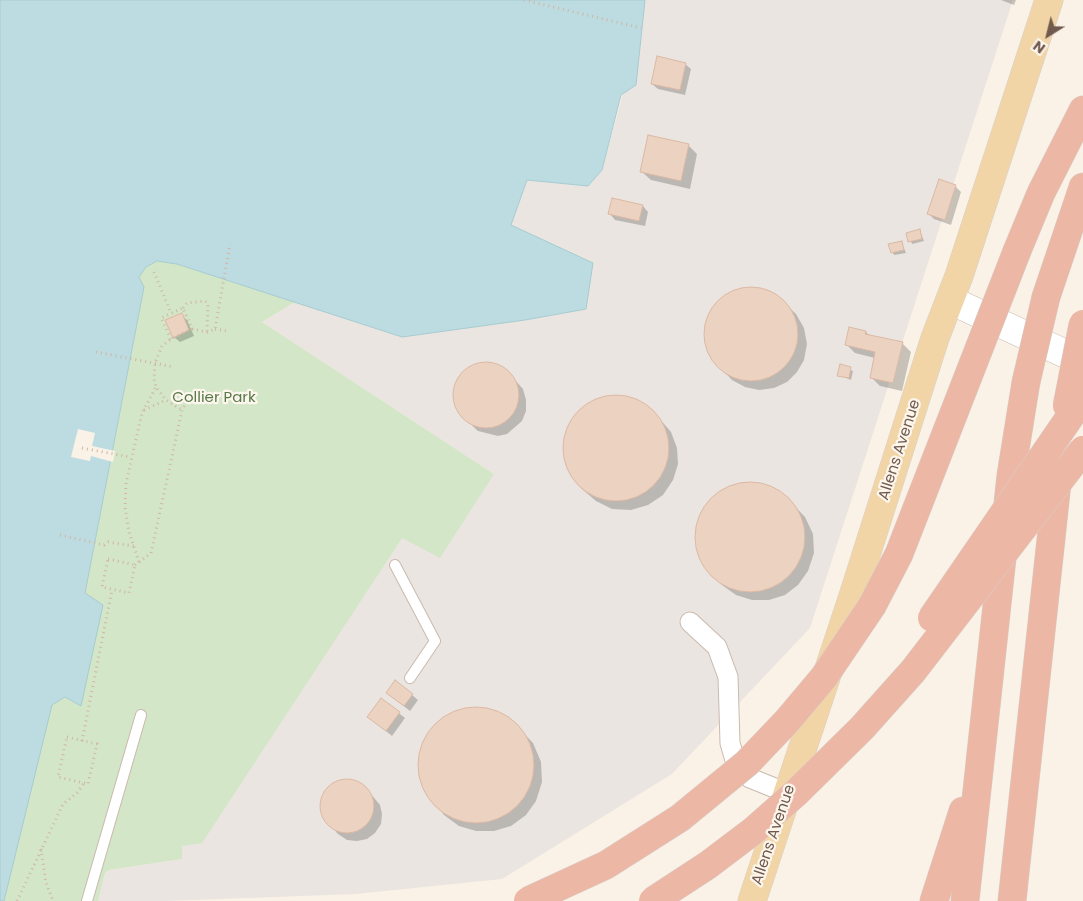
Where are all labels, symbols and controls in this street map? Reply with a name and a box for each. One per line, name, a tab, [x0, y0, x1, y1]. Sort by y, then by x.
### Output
north arrow	[1023, 10, 1073, 60]
text: N	[1029, 36, 1049, 58]
park label: Collier Park	[172, 389, 256, 407]
street label: Allens Avenue	[875, 398, 925, 502]
street label: Allens Avenue	[748, 783, 800, 887]

